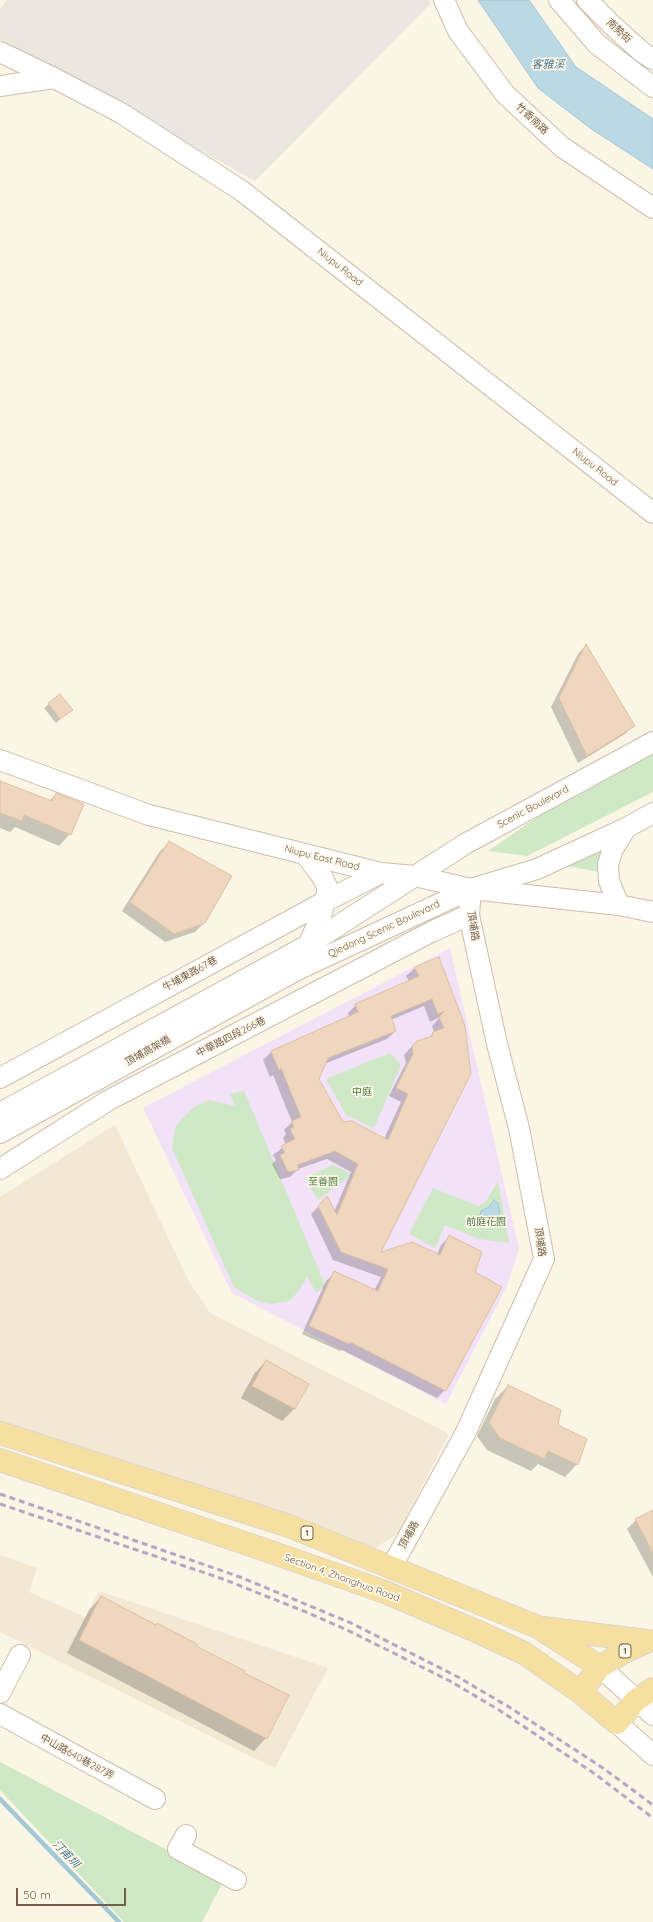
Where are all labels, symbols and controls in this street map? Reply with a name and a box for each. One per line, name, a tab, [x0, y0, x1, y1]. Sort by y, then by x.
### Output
street label: 南勢街	[604, 16, 634, 46]
water label: 客雅溪	[532, 58, 564, 72]
street label: 竹香南路	[513, 101, 551, 137]
street label: Niupu Road	[315, 246, 365, 288]
street label: Niupu Road	[570, 446, 620, 488]
street label: Scenic Boulevard	[495, 783, 571, 831]
street label: Niupu East Road	[283, 843, 361, 873]
street label: Qiedong Scenic Boulevard	[326, 898, 442, 960]
street label: 頂埔路	[465, 910, 481, 942]
street label: 牛埔東路67巷	[161, 954, 219, 994]
street label: 中華路四段266巷	[194, 1014, 268, 1060]
street label: 頂埔高架橋	[123, 1034, 173, 1068]
park label: 中庭	[352, 1086, 372, 1098]
park label: 至善園	[308, 1176, 338, 1188]
park label: 前庭花園	[466, 1216, 506, 1228]
street label: 頂埔路	[532, 1226, 548, 1258]
street label: 頂埔路	[396, 1519, 422, 1551]
road number: 1	[301, 1526, 313, 1540]
street label: Section 4, Zhonghua Road	[283, 1552, 401, 1604]
road number: 1	[619, 1644, 631, 1658]
street label: 中山路640巷287弄	[38, 1732, 116, 1782]
water label: 汀甫圳	[50, 1838, 82, 1870]
scale bar	[18, 1880, 128, 1906]
text: 50 m	[23, 1887, 51, 1902]

